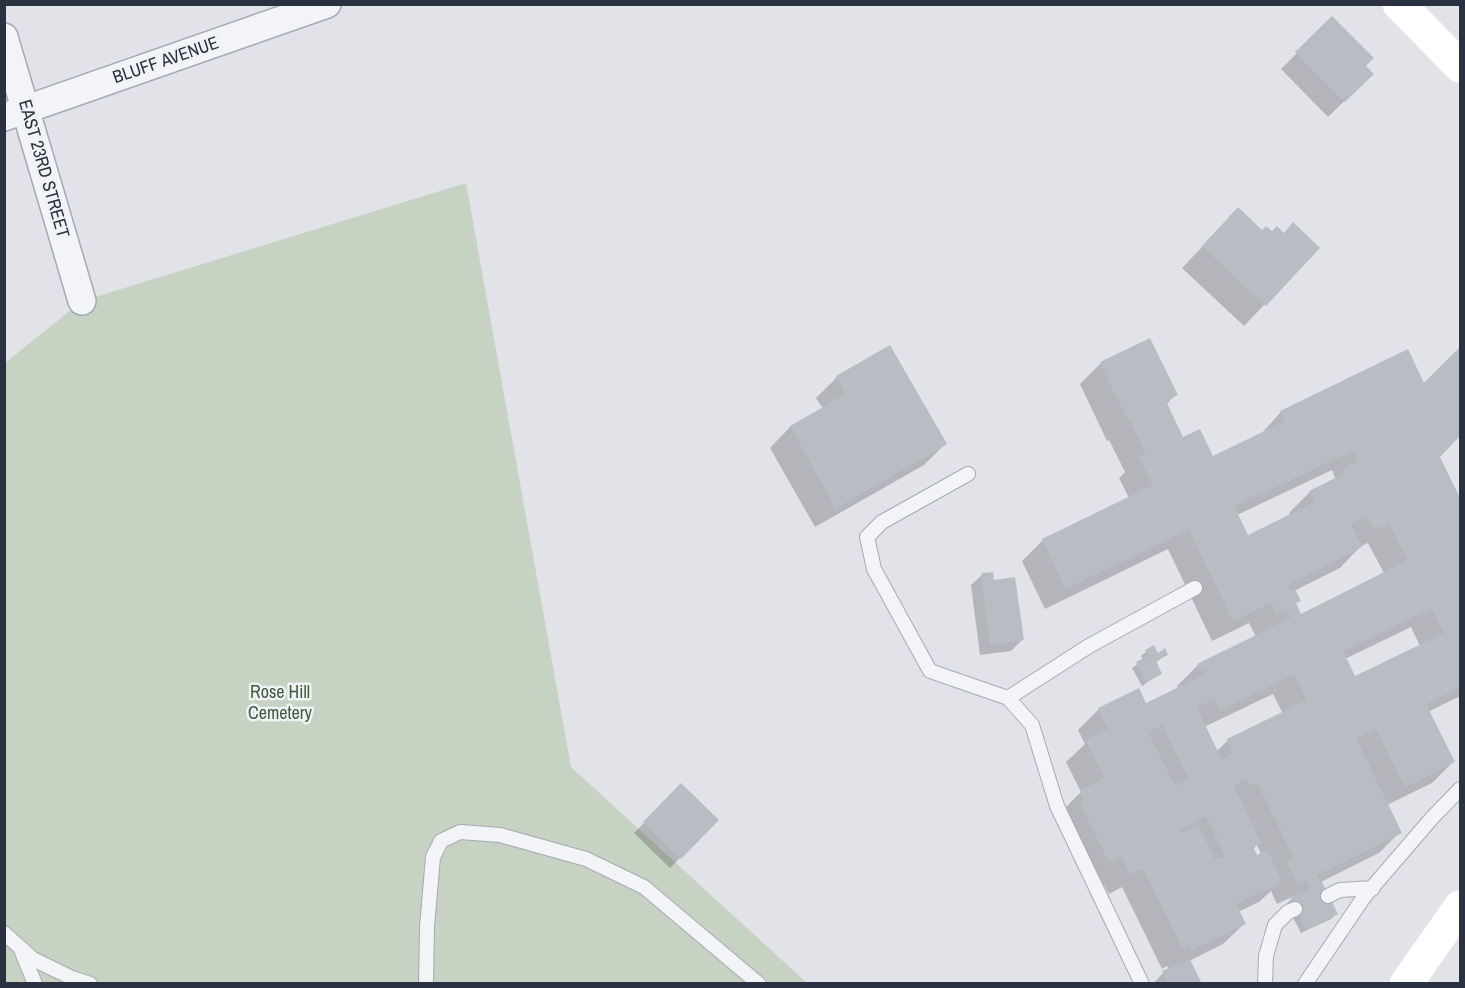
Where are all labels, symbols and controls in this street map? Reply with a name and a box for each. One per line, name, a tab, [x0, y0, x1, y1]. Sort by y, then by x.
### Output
street label: BLUFF AVENUE	[110, 33, 222, 89]
street label: EAST 23RD STREET	[13, 97, 73, 241]
park label: Rose Hill Cemetery	[248, 682, 312, 724]

